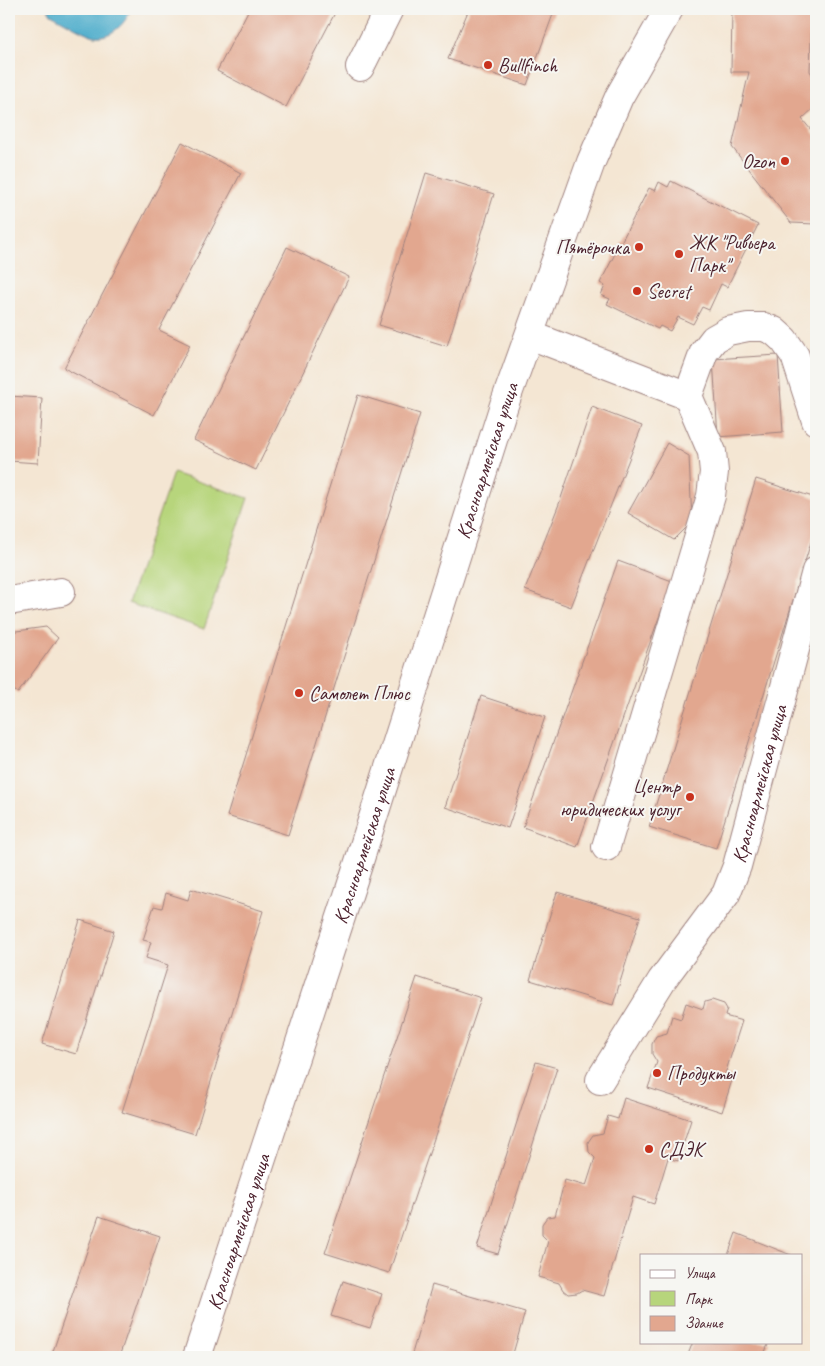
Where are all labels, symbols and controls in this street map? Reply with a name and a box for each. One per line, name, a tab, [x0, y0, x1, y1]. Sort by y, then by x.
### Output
place label: Bullfinch	[498, 53, 558, 78]
marker: Bullfinch	[482, 59, 494, 71]
place label: Ozon	[742, 149, 776, 174]
marker: Ozon	[779, 155, 791, 167]
place label: ЖК "Ривьера Парк"	[689, 230, 776, 278]
place label: Пятёрочка	[556, 235, 631, 260]
marker: Пятёрочка	[633, 241, 645, 253]
marker: ЖК "Ривьера Парк"	[673, 248, 685, 260]
place label: Secret	[647, 279, 694, 304]
marker: Secret	[631, 285, 643, 297]
street label: Красноармейская улица	[450, 378, 525, 542]
place label: Самолет Плюс	[309, 681, 411, 706]
marker: Самолет Плюс	[293, 687, 305, 699]
street label: Красноармейская улица	[726, 700, 793, 866]
street label: Красноармейская улица	[328, 763, 402, 927]
place label: Центр юридических услуг	[560, 774, 683, 822]
marker: Центр юридических услуг	[684, 791, 696, 803]
place label: Продукты	[667, 1061, 736, 1086]
marker: Продукты	[651, 1067, 663, 1079]
place label: СДЭК	[659, 1137, 707, 1162]
marker: СДЭК	[643, 1143, 655, 1155]
street label: Красноармейская улица	[201, 1149, 276, 1313]
legend	[640, 1254, 802, 1344]
text: Улица	[685, 1264, 716, 1283]
text: Парк	[685, 1290, 713, 1309]
text: Здание	[685, 1314, 724, 1333]

